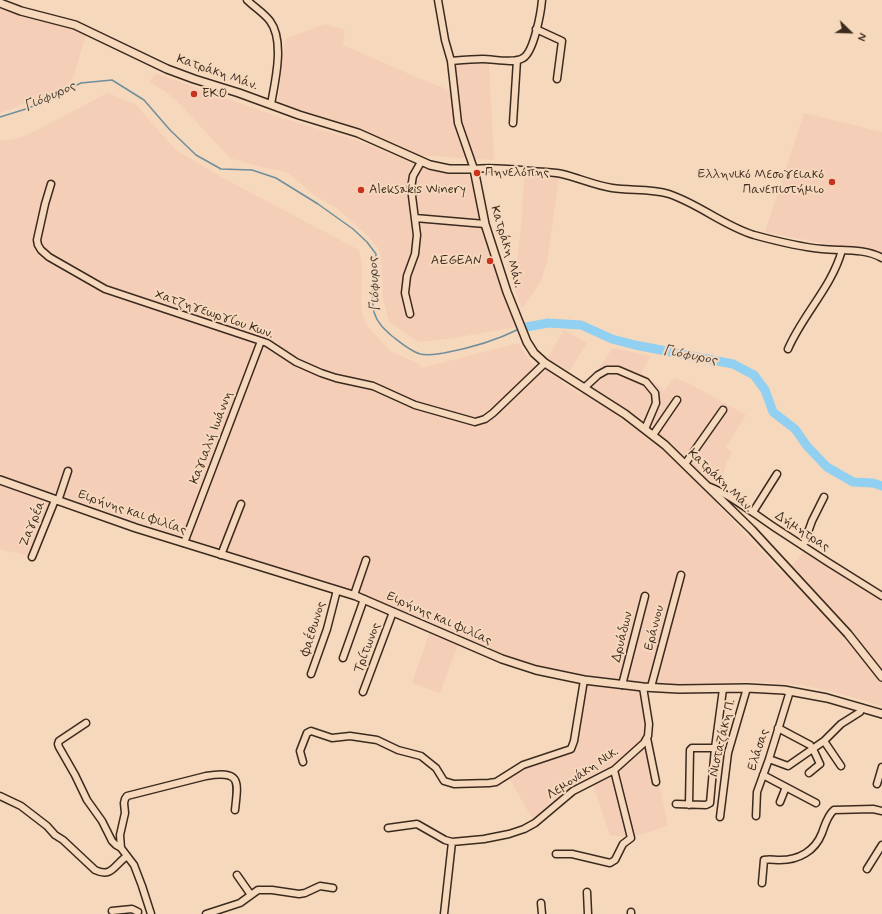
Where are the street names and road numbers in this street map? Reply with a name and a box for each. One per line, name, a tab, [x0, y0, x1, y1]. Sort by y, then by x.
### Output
street label: Κατράκη Μάν.	[174, 52, 260, 94]
street label: Κατράκη Μάν.	[486, 204, 526, 290]
street label: Χατζηγεωργίου Κων.	[153, 287, 275, 343]
street label: Καγιαλή Ιωάννη	[187, 389, 237, 487]
street label: Κατράκη Μάν.	[684, 446, 756, 516]
street label: Ειρήνης και Φιλίας	[76, 487, 188, 539]
street label: Ζαγρέα	[17, 499, 49, 549]
street label: Δήμητρας	[772, 509, 832, 555]
street label: Ειρήνης και Φιλίας	[384, 589, 494, 649]
street label: Φαέθωνος	[298, 600, 330, 658]
street label: Εράννου	[641, 604, 669, 652]
street label: Δρυάδων	[609, 610, 637, 664]
street label: Τρίτωνος	[351, 621, 385, 675]
street label: Νισταζάκη Π.	[706, 698, 740, 778]
street label: Ελάσας	[745, 727, 773, 773]
street label: Λεμονάκη Νικ.	[544, 744, 622, 804]

